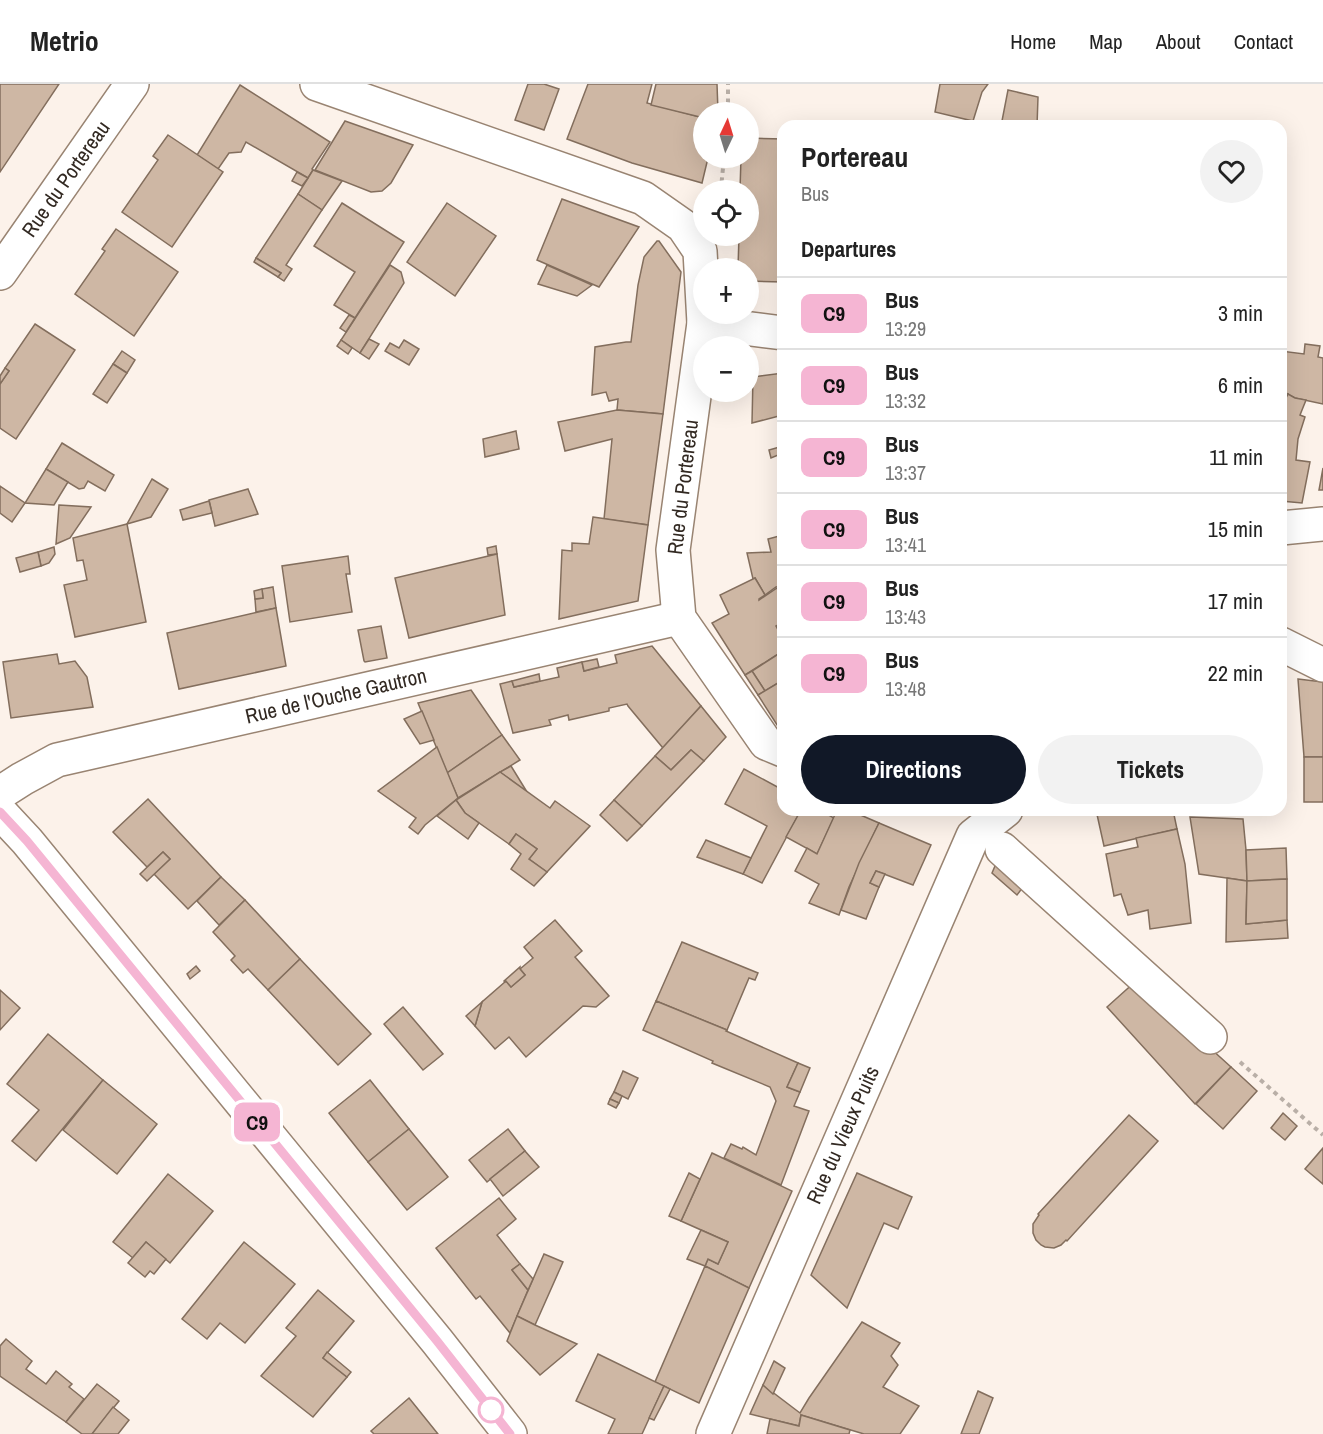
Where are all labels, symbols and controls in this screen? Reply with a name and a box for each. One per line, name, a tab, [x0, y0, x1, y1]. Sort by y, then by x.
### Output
text: Metrio	[30, 22, 99, 60]
text: Home	[1010, 27, 1056, 56]
text: Map	[1089, 27, 1123, 56]
text: About	[1156, 27, 1201, 56]
text: Contact	[1234, 27, 1293, 56]
north arrow	[693, 102, 759, 168]
map controls	[693, 102, 759, 402]
street label: Rue du Portereau	[15, 115, 116, 243]
text: Portereau	[801, 138, 908, 176]
button: heart	[1200, 140, 1263, 203]
button: locate	[693, 180, 759, 246]
text: Bus	[801, 180, 829, 207]
text: Departures	[801, 234, 896, 264]
button: +	[693, 258, 759, 324]
text: Bus	[885, 285, 919, 315]
text: 3 min	[1218, 298, 1263, 328]
text: C9	[823, 299, 845, 328]
text: 13:29	[885, 315, 926, 342]
button: −	[693, 336, 759, 402]
text: Bus	[885, 357, 919, 387]
text: 6 min	[1218, 370, 1263, 400]
text: C9	[823, 371, 845, 400]
text: 13:32	[885, 387, 926, 414]
street label: Rue du Portereau	[660, 418, 705, 556]
text: Bus	[885, 429, 919, 459]
text: 11 min	[1209, 442, 1263, 472]
text: C9	[823, 443, 845, 472]
text: 13:37	[885, 459, 926, 486]
text: Bus	[885, 501, 919, 531]
text: 15 min	[1208, 514, 1263, 544]
text: C9	[823, 515, 845, 544]
text: 13:41	[885, 531, 926, 558]
text: Bus	[885, 573, 919, 603]
text: 17 min	[1208, 586, 1263, 616]
text: C9	[823, 587, 845, 616]
text: 13:43	[885, 603, 926, 630]
text: Bus	[885, 645, 919, 675]
text: 22 min	[1208, 658, 1263, 688]
text: C9	[823, 659, 845, 688]
street label: Rue de l'Ouche Gautron	[242, 661, 429, 730]
text: 13:48	[885, 675, 926, 702]
button: Directions	[801, 735, 1026, 804]
button: Tickets	[1038, 735, 1263, 804]
street label: Rue du Vieux Puits	[799, 1061, 886, 1208]
line badge: C9	[230, 1102, 284, 1142]
text: C9	[246, 1108, 268, 1137]
unlabelled marker	[478, 1397, 504, 1423]

